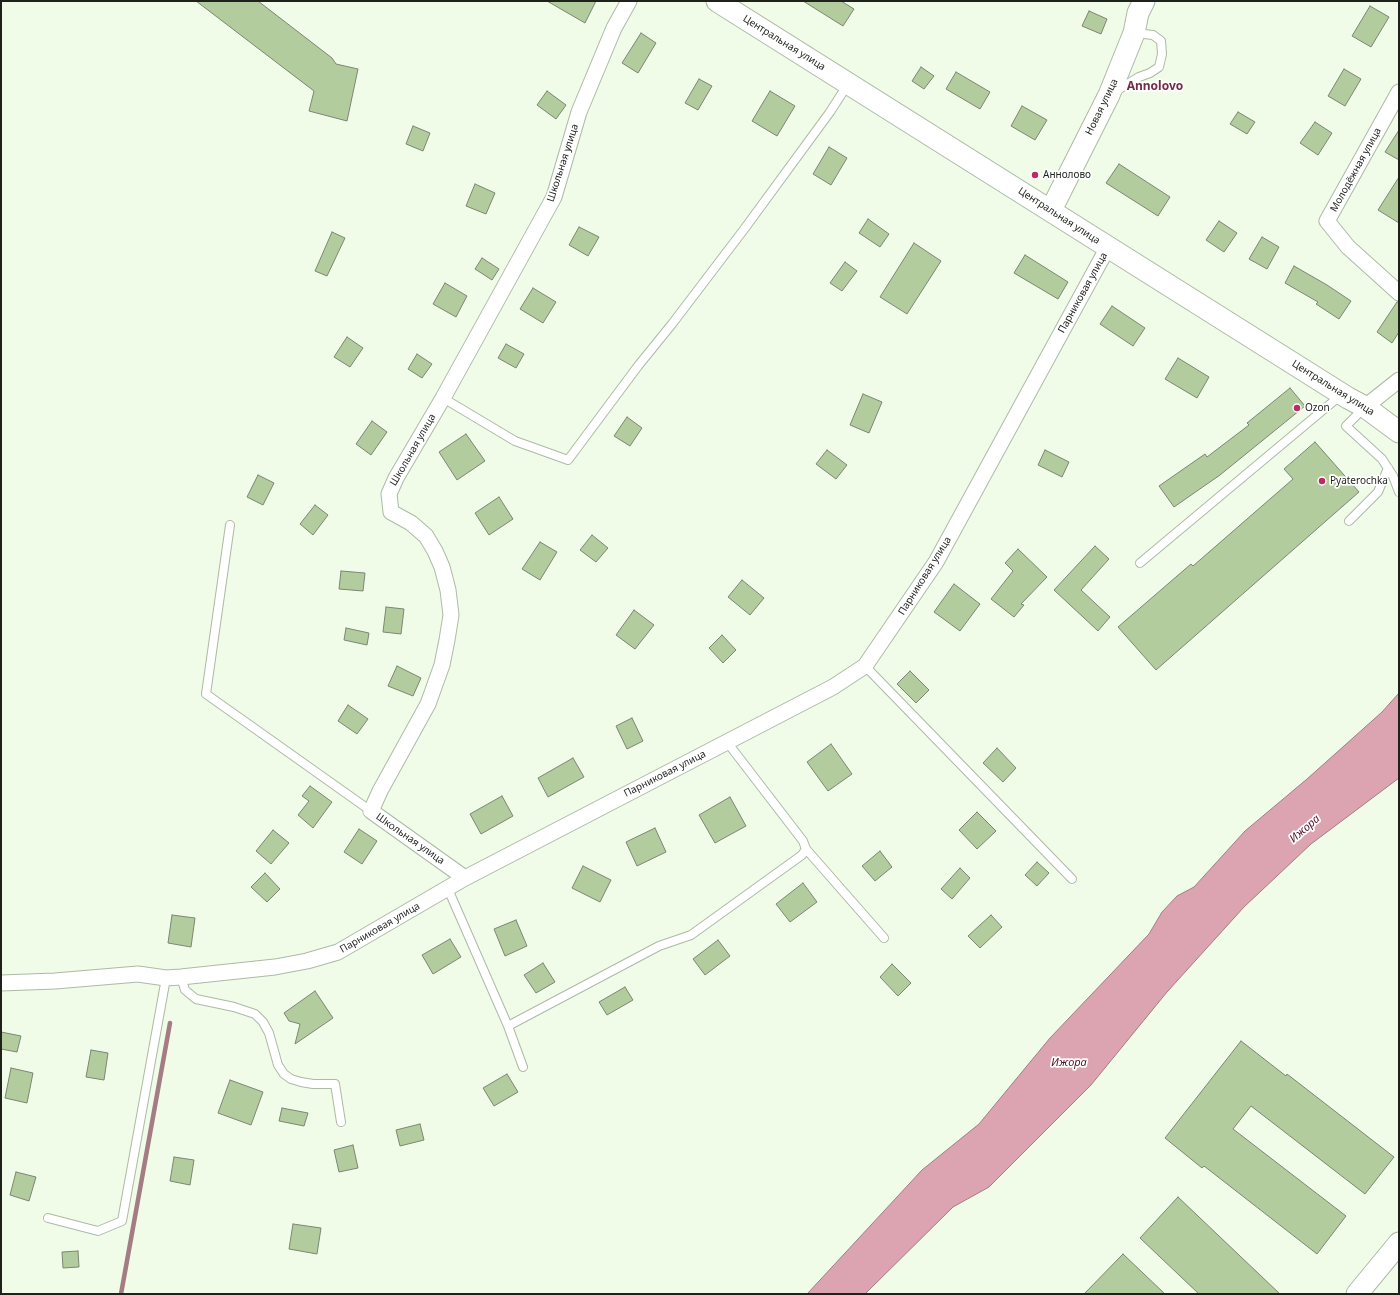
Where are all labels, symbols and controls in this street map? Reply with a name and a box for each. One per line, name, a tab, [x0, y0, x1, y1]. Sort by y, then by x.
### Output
street label: Центральная улица	[741, 13, 827, 73]
street label: Новая улица	[1083, 77, 1121, 137]
district label: Annolovo	[1127, 80, 1183, 94]
street label: Школьная улица	[545, 123, 581, 203]
street label: Молодёжная улица	[1328, 126, 1384, 214]
place label: Аннолово	[1043, 169, 1091, 181]
marker: Аннолово	[1030, 170, 1040, 180]
street label: Центральная улица	[1016, 185, 1102, 247]
street label: Парниковая улица	[1056, 251, 1110, 335]
street label: Центральная улица	[1290, 358, 1376, 418]
place label: Ozon	[1305, 402, 1330, 414]
marker: Ozon	[1292, 403, 1302, 413]
street label: Школьная улица	[388, 412, 438, 488]
place label: Pyaterochka	[1330, 475, 1388, 487]
marker: Pyaterochka	[1317, 476, 1327, 486]
street label: Парниковая улица	[896, 535, 954, 617]
street label: Парниковая улица	[622, 748, 708, 800]
street label: Школьная улица	[373, 811, 447, 867]
water label: Ижора	[1287, 812, 1323, 846]
street label: Парниковая улица	[338, 900, 422, 956]
water label: Ижора	[1051, 1056, 1087, 1070]

